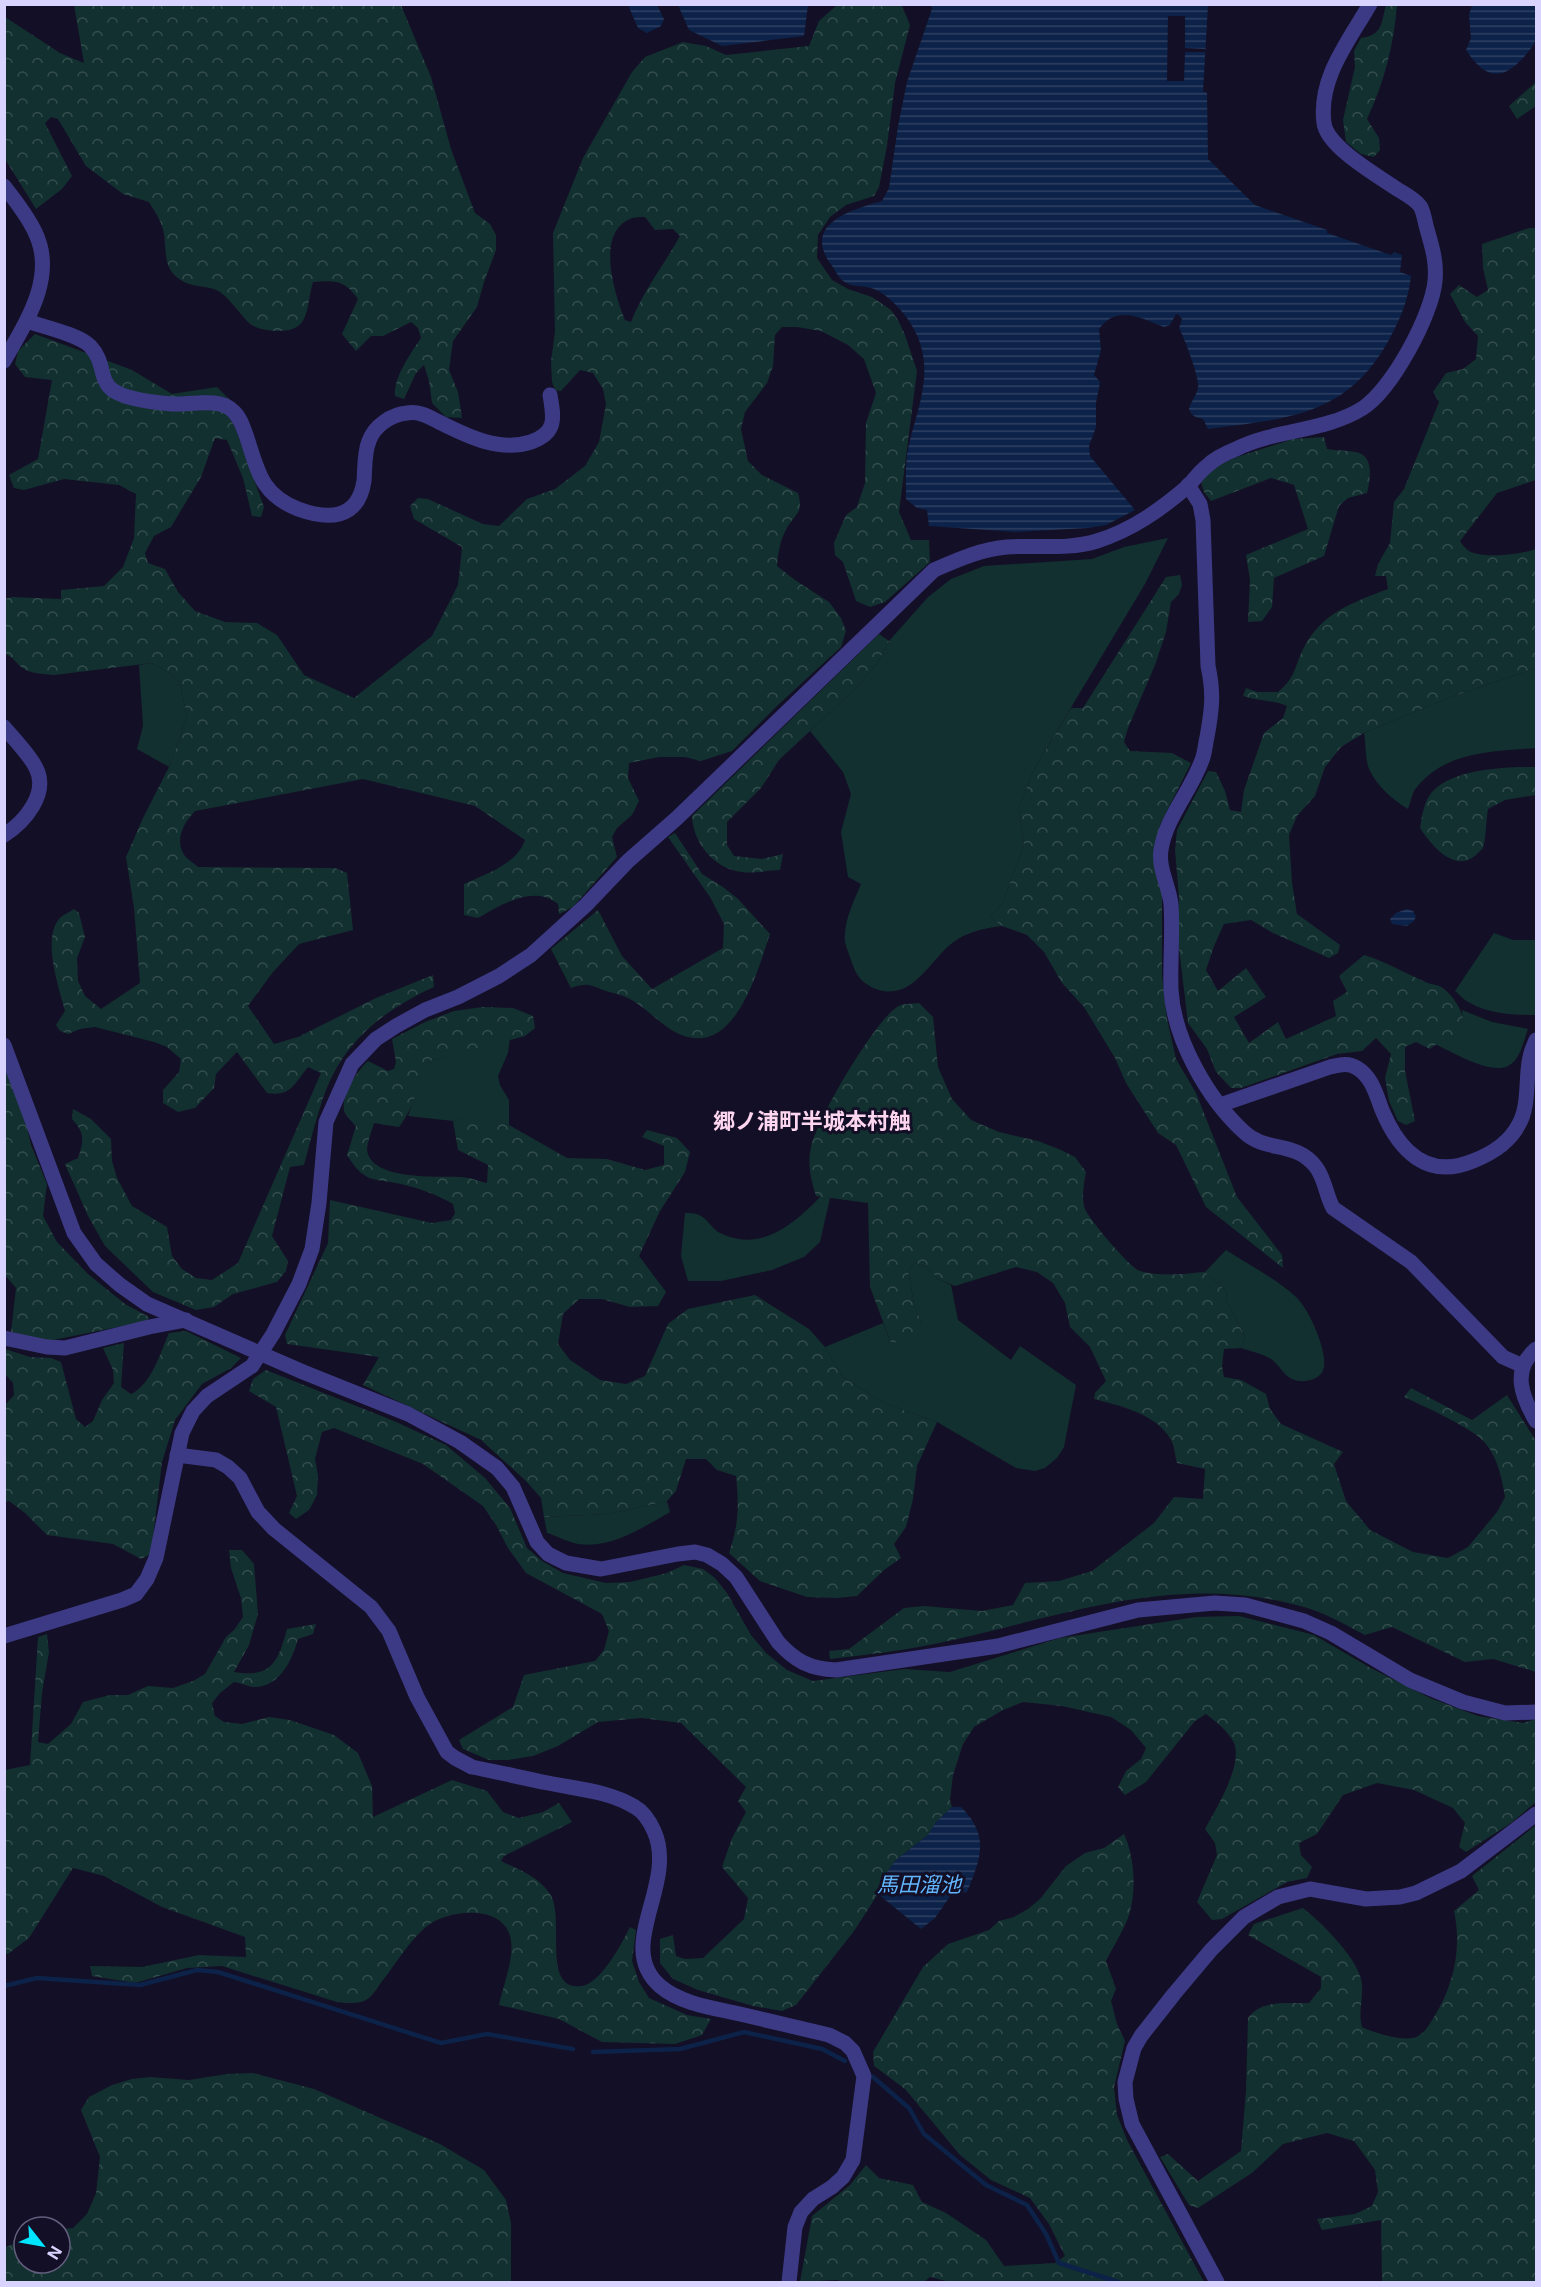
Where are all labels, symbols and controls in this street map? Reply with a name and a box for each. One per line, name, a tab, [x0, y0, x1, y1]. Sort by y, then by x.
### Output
district label: 郷ノ浦町半城本村触	[713, 1108, 911, 1134]
water label: 馬田溜池	[877, 1872, 963, 1897]
north arrow	[12, 2215, 72, 2275]
text: N	[43, 2242, 67, 2263]

